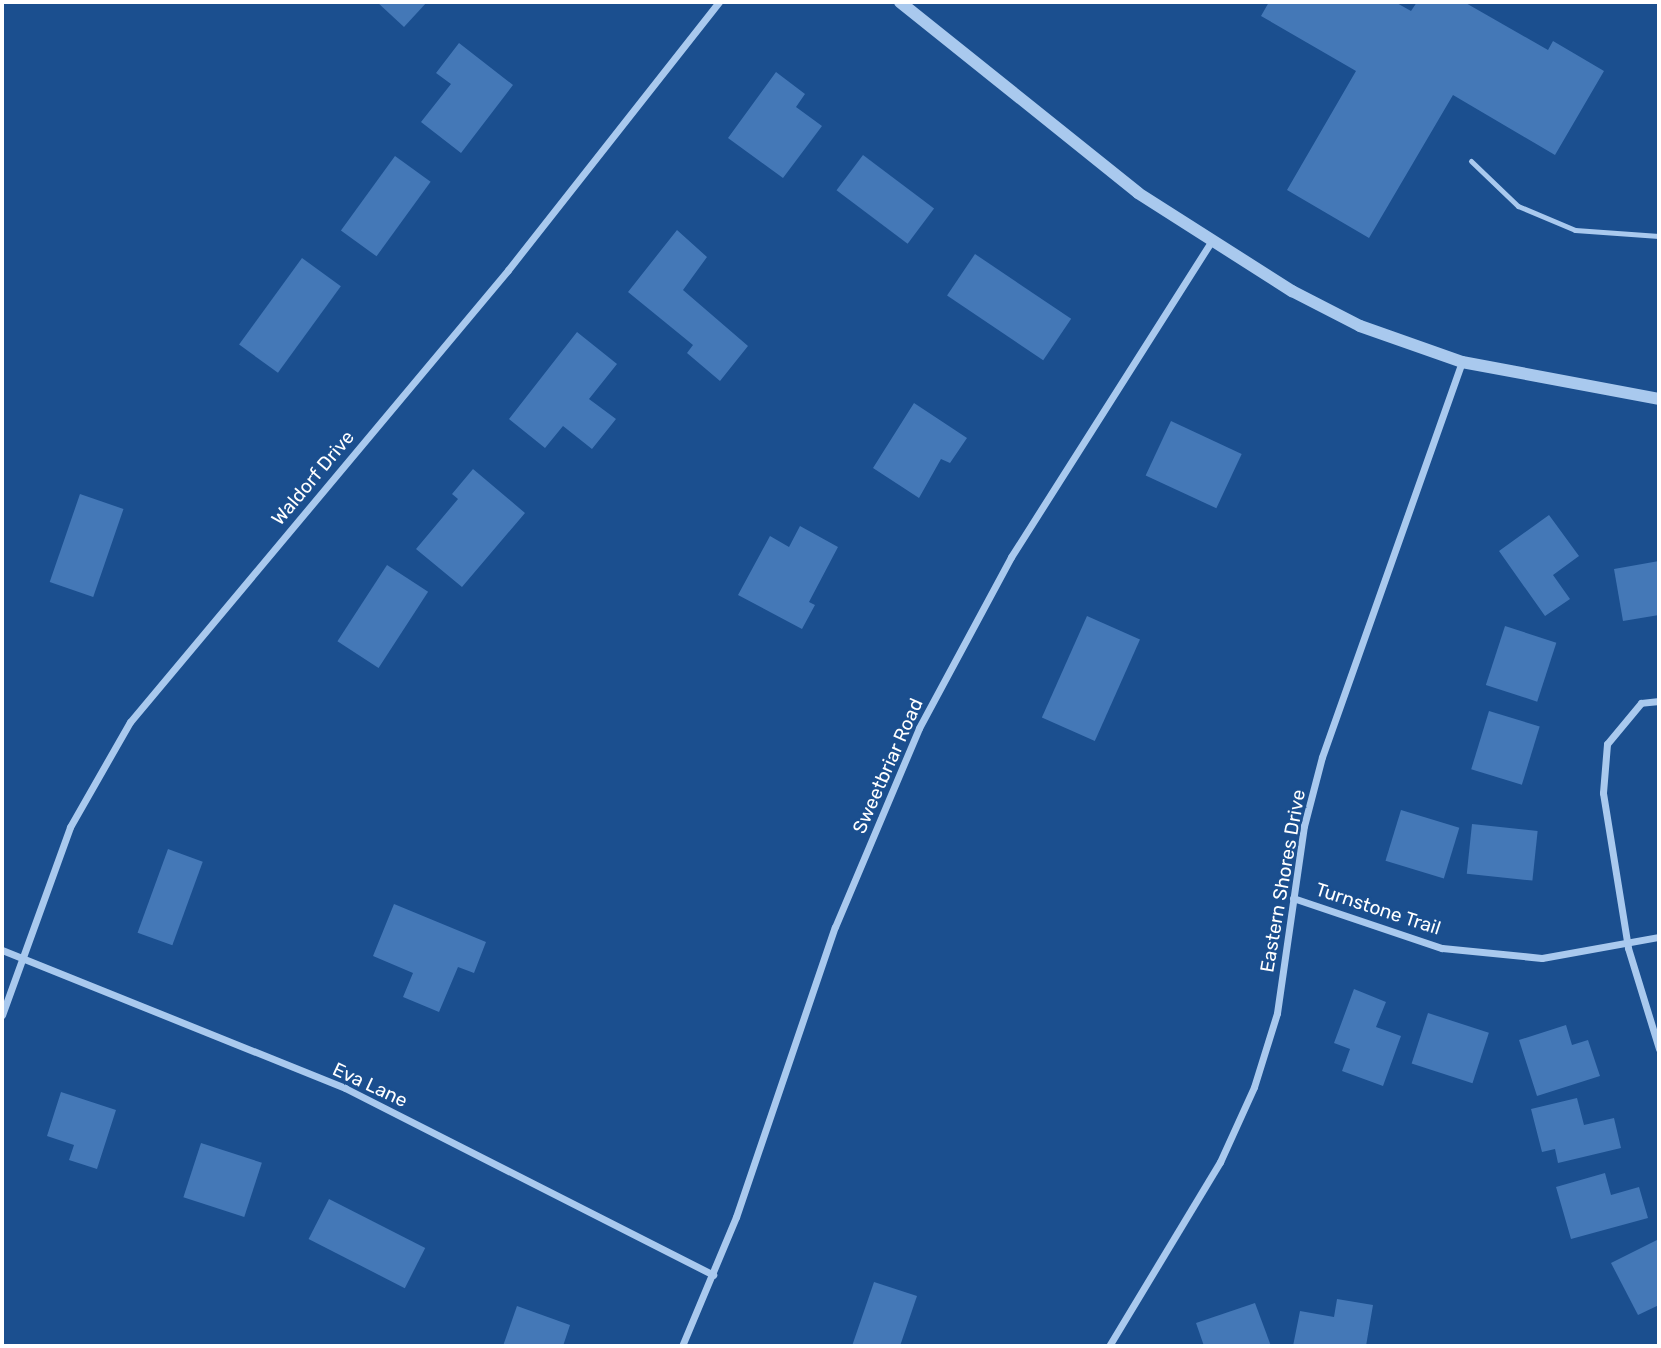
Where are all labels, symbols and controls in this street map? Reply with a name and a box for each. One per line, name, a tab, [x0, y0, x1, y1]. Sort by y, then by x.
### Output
street label: Waldorf Drive	[267, 426, 359, 530]
street label: Sweetbriar Road	[848, 695, 928, 837]
street label: Eastern Shores Drive	[1256, 788, 1310, 974]
street label: Turnstone Trail	[1312, 878, 1444, 940]
street label: Eva Lane	[329, 1058, 411, 1112]

